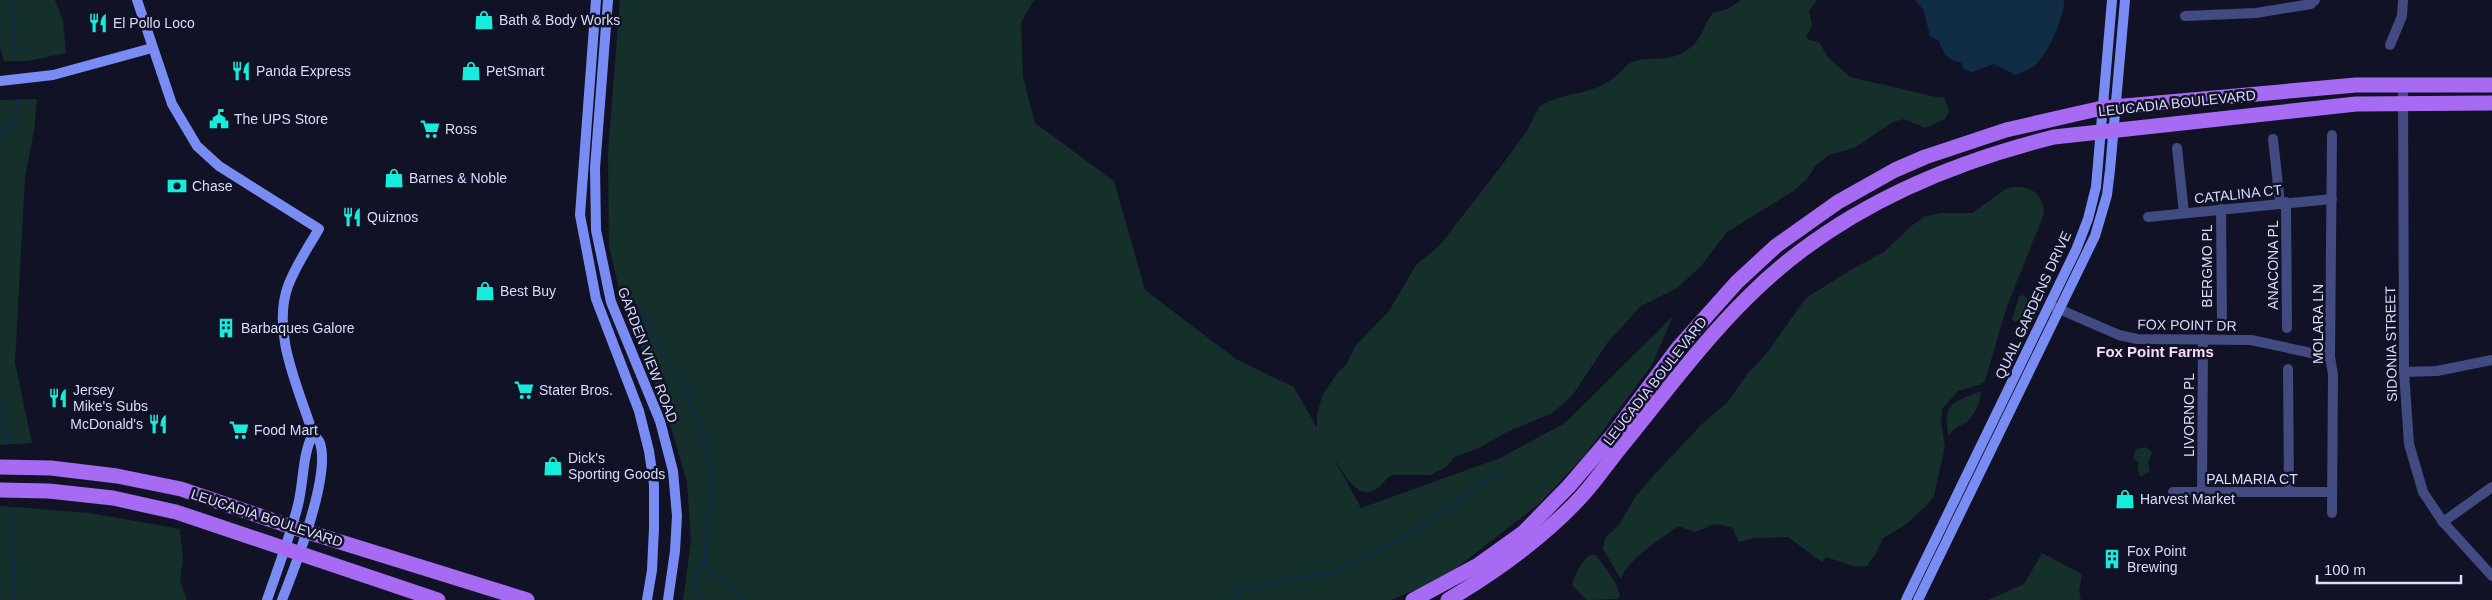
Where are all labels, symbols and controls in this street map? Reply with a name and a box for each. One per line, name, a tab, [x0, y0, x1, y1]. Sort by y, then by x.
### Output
shop icon: Bath & Body Works	[473, 9, 495, 31]
restaurant icon: El Pollo Loco	[87, 12, 109, 34]
place label: Bath & Body Works	[499, 12, 620, 28]
place label: El Pollo Loco	[113, 15, 195, 31]
restaurant icon: Panda Express	[230, 60, 252, 82]
shop icon: PetSmart	[460, 60, 482, 82]
place label: Panda Express	[256, 63, 351, 79]
place label: PetSmart	[486, 63, 544, 79]
street label: LEUCADIA BOULEVARD	[2097, 87, 2257, 119]
public building icon: The UPS Store	[208, 108, 230, 130]
place label: The UPS Store	[234, 111, 328, 127]
supermarket icon: Ross	[419, 118, 441, 140]
place label: Ross	[445, 121, 477, 137]
shop icon: Barnes & Noble	[383, 167, 405, 189]
place label: Barnes & Noble	[409, 170, 507, 186]
bank icon: Chase	[166, 175, 188, 197]
place label: Chase	[192, 178, 233, 194]
street label: CATALINA CT	[2193, 181, 2283, 207]
restaurant icon: Quiznos	[341, 206, 363, 228]
place label: Quiznos	[367, 209, 418, 225]
street label: ANACONA PL	[2265, 220, 2281, 310]
street label: BERGMO PL	[2199, 224, 2215, 308]
street label: QUAIL GARDENS DRIVE	[1992, 229, 2074, 381]
shop icon: Best Buy	[474, 280, 496, 302]
place label: Best Buy	[500, 283, 556, 299]
street label: MOLARA LN	[2310, 284, 2326, 364]
street label: GARDEN VIEW ROAD	[615, 285, 681, 425]
street label: SIDONIA STREET	[2382, 285, 2400, 402]
street label: LEUCADIA BOULEVARD	[1600, 314, 1710, 448]
street label: FOX POINT DR	[2137, 316, 2237, 334]
building icon: Barbaques Galore	[215, 317, 237, 339]
place label: Barbaques Galore	[241, 320, 355, 336]
district label: Fox Point Farms	[2096, 343, 2214, 360]
street label: LIVORNO PL	[2181, 373, 2197, 457]
supermarket icon: Stater Bros.	[513, 379, 535, 401]
place label: Jersey Mike's Subs	[73, 382, 148, 414]
place label: Stater Bros.	[539, 382, 613, 398]
restaurant icon: Jersey Mike's Subs	[47, 387, 69, 409]
restaurant icon: McDonald's	[147, 413, 169, 435]
place label: McDonald's	[70, 416, 143, 432]
supermarket icon: Food Mart	[228, 419, 250, 441]
place label: Food Mart	[254, 422, 318, 438]
place label: Dick's Sporting Goods	[568, 450, 665, 482]
shop icon: Dick's Sporting Goods	[542, 455, 564, 477]
street label: PALMARIA CT	[2206, 471, 2298, 487]
street label: LEUCADIA BOULEVARD	[189, 486, 345, 550]
shop icon: Harvest Market	[2114, 488, 2136, 510]
place label: Harvest Market	[2140, 491, 2235, 507]
place label: Fox Point Brewing	[2127, 543, 2186, 575]
building icon: Fox Point Brewing	[2101, 548, 2123, 570]
scale bar	[2317, 552, 2461, 584]
text: 100 m	[2324, 561, 2366, 578]

